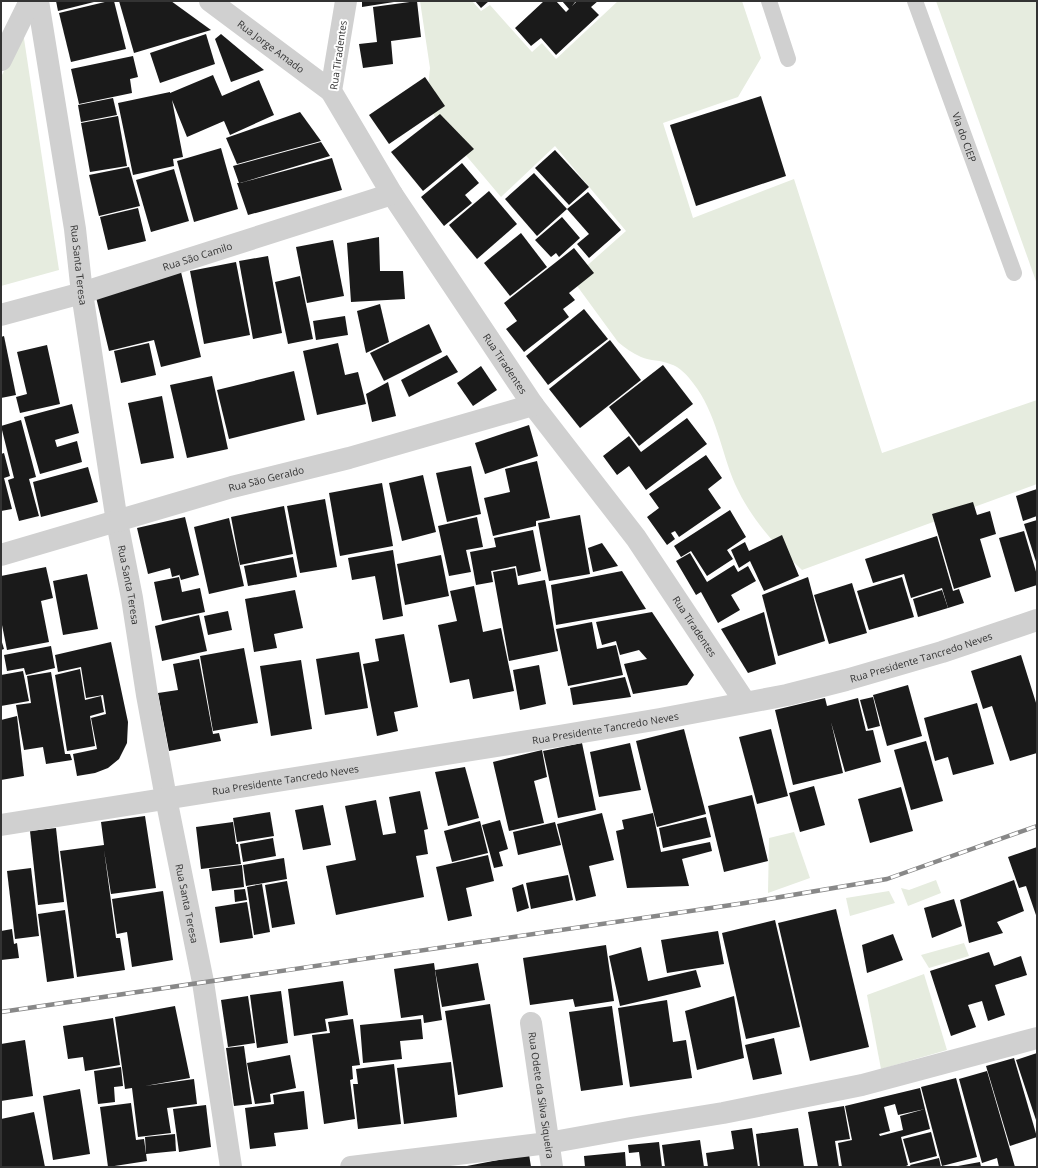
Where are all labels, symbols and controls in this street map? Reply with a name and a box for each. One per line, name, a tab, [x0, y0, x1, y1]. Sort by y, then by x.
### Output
street label: Rua Jorge Amado	[235, 17, 307, 76]
street label: Rua Tiradentes	[326, 19, 350, 91]
street label: Via do CIEP	[949, 110, 980, 164]
street label: Rua Santa Teresa	[67, 224, 91, 306]
street label: Rua São Camilo	[161, 238, 234, 274]
street label: Rua Tiradentes	[480, 331, 531, 397]
street label: Rua São Geraldo	[227, 462, 305, 495]
street label: Rua Santa Teresa	[115, 544, 143, 626]
street label: Rua Tiradentes	[669, 593, 720, 660]
street label: Rua Presidente Tancredo Neves	[848, 629, 994, 686]
street label: Rua Presidente Tancredo Neves	[531, 709, 680, 747]
street label: Rua Presidente Tancredo Neves	[211, 761, 360, 798]
street label: Rua Santa Teresa	[172, 863, 202, 944]
street label: Rua Odete da Silva Siqueira	[525, 1031, 558, 1160]

